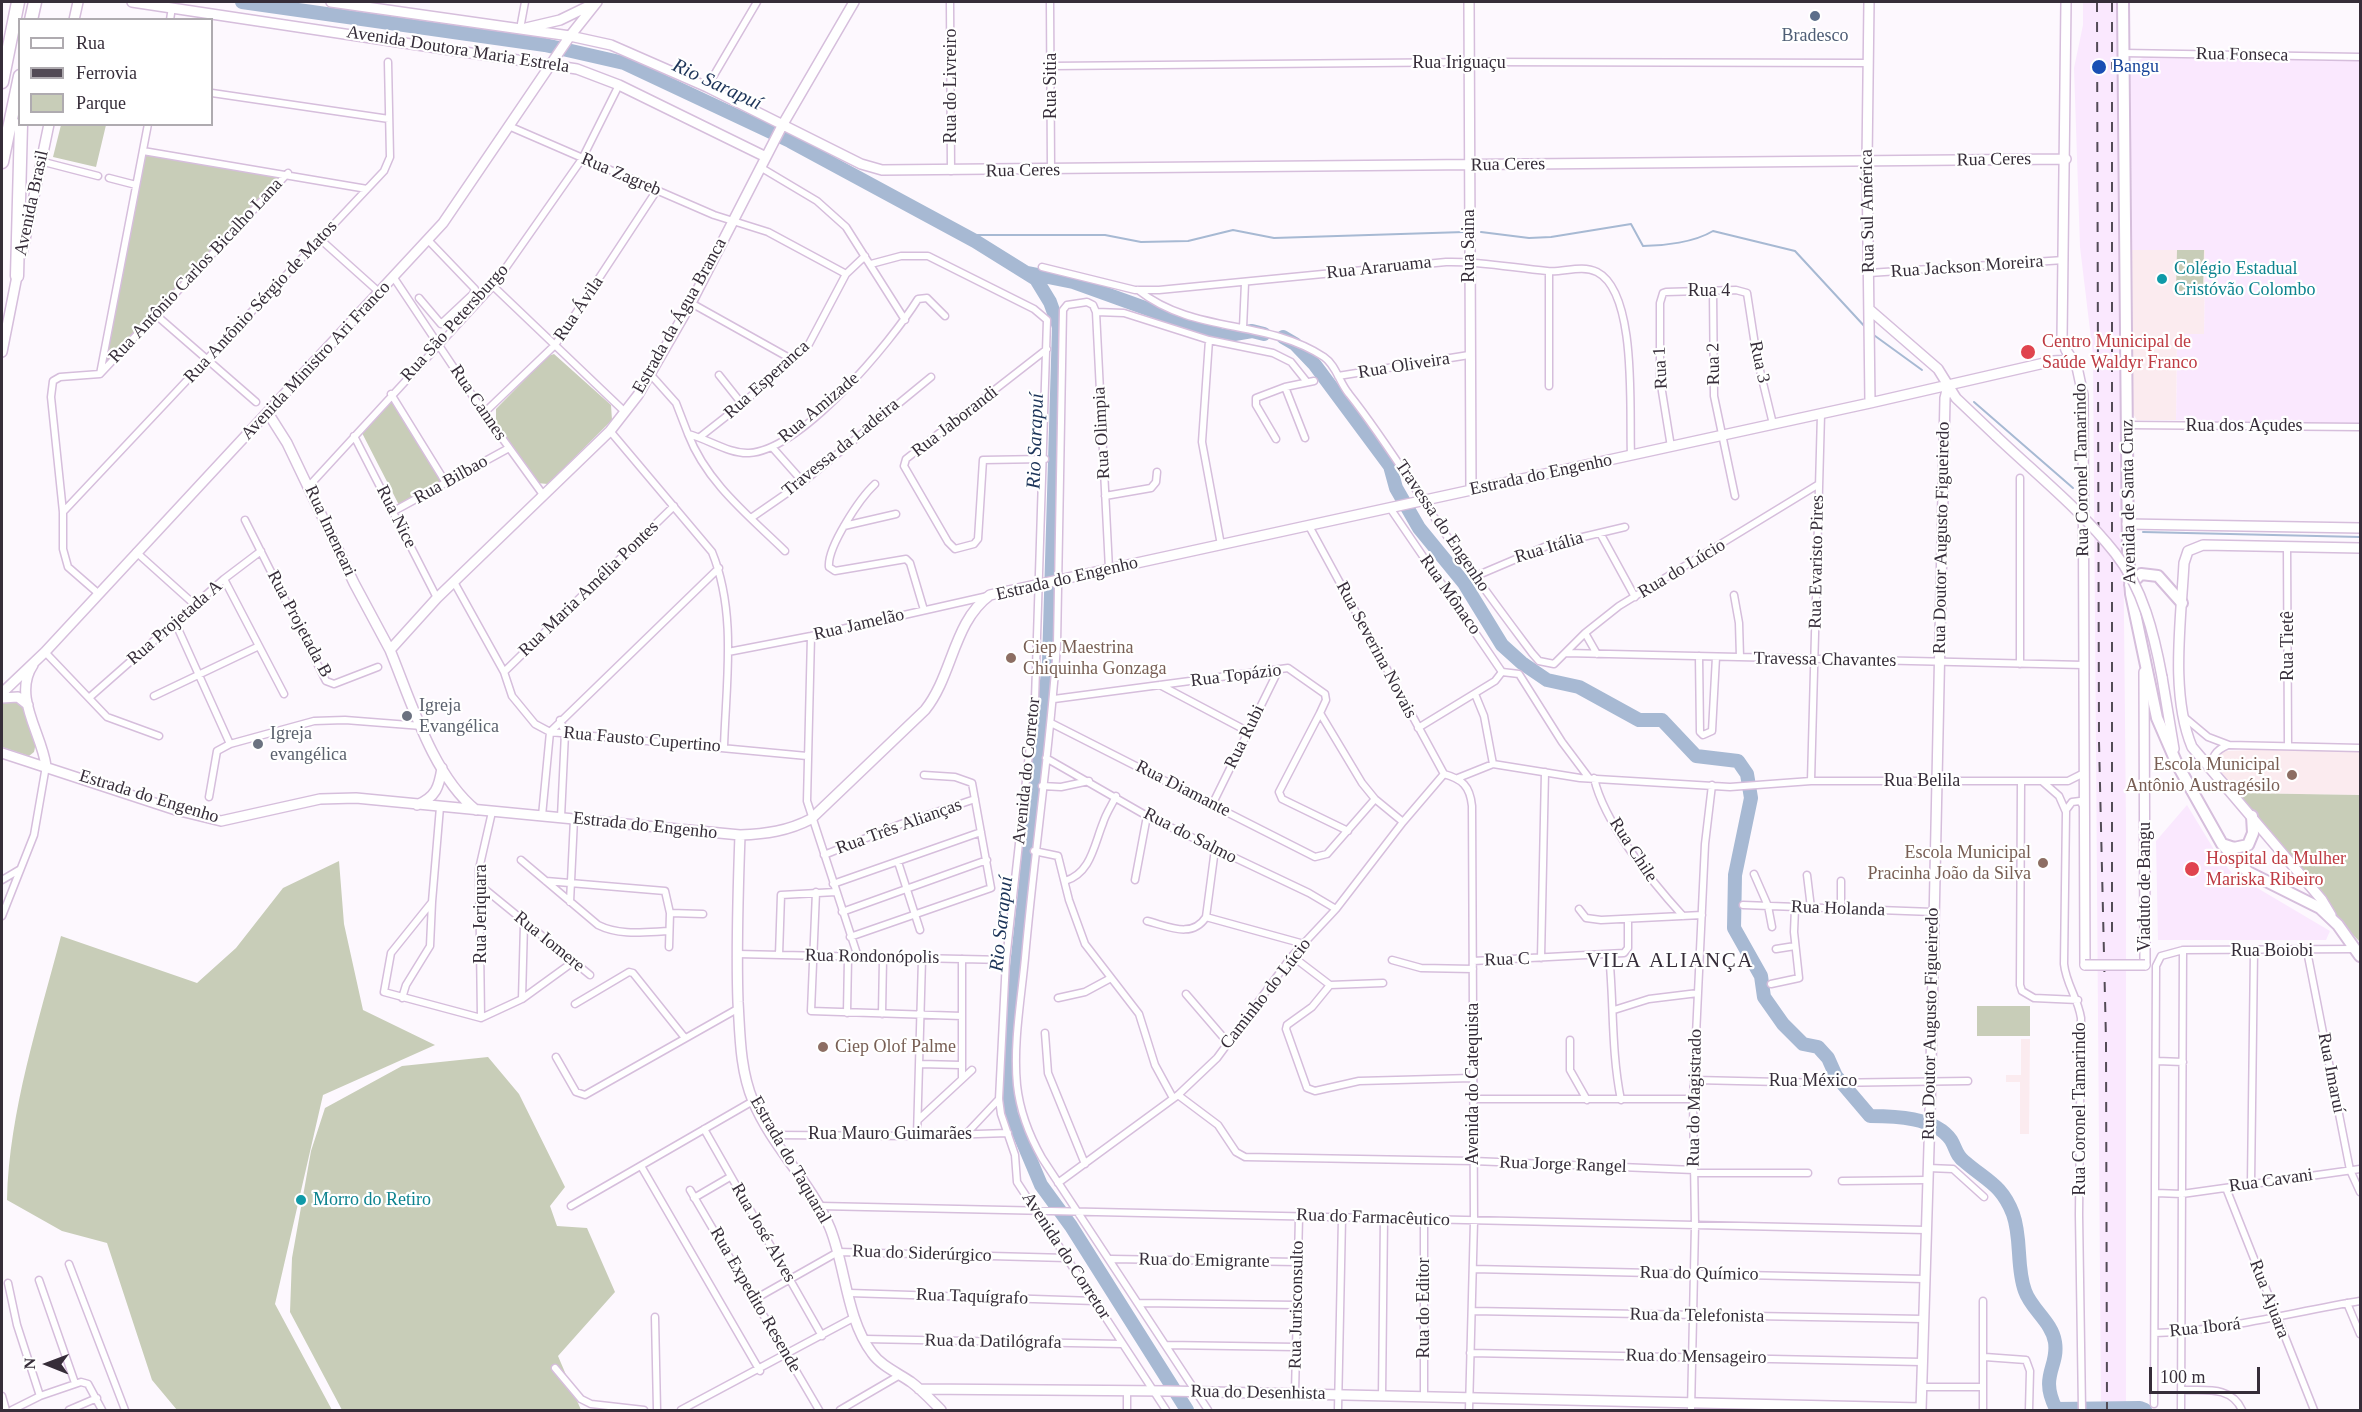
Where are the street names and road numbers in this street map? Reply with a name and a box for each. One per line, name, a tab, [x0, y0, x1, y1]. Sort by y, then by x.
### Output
street label: Avenida Doutora Maria Estrela	[345, 22, 571, 78]
street label: Rua do Livreiro	[940, 29, 962, 143]
street label: Rua Fonseca	[2196, 43, 2288, 67]
street label: Rua Iriguaçu	[1412, 52, 1506, 74]
street label: Rua Sitia	[1040, 53, 1062, 119]
street label: Avenida Brasil	[10, 148, 54, 258]
street label: Rua Zagreb	[578, 149, 664, 201]
street label: Rua Sul América	[1856, 149, 1880, 273]
street label: Rua Ceres	[1957, 149, 2031, 171]
street label: Rua Ceres	[1471, 154, 1545, 176]
street label: Rua Ceres	[986, 160, 1060, 182]
street label: Rua Antônio Carlos Bicalho Lana	[105, 174, 287, 368]
street label: Rua Saina	[1458, 209, 1480, 283]
street label: Rua Antônio Sérgio de Matos	[180, 216, 342, 388]
street label: Estrada da Água Branca	[628, 234, 732, 398]
street label: Rua Jackson Moreira	[1890, 251, 2044, 283]
street label: Rua Araruama	[1325, 252, 1433, 284]
street label: Rua São Petersburgo	[397, 260, 513, 386]
street label: Rua Ávila	[550, 272, 608, 346]
street label: Avenida Ministro Ari Franco	[237, 277, 395, 445]
street label: Rua 4	[1688, 280, 1730, 302]
street label: Rua Esperanca	[720, 336, 814, 424]
street label: Rua 3	[1744, 339, 1774, 385]
street label: Rua 2	[1703, 343, 1725, 385]
street label: Rua 1	[1649, 346, 1673, 390]
street label: Rua Oliveira	[1357, 348, 1451, 384]
street label: Rua Cannes	[445, 361, 511, 445]
street label: Rua Amizade	[774, 368, 864, 448]
street label: Rua Jaborandi	[908, 382, 1002, 462]
street label: Rua Coronel Tamarindo	[2070, 383, 2094, 557]
street label: Rua Olimpia	[1089, 386, 1115, 480]
street label: Travessa da Ladeira	[778, 394, 904, 502]
street label: Rua dos Açudes	[2186, 415, 2302, 437]
street label: Avenida de Santa Cruz	[2117, 419, 2141, 585]
street label: Rua Doutor Augusto Figueiredo	[1929, 422, 1955, 654]
street label: Estrada do Engenho	[1468, 449, 1614, 501]
street label: Rua Bilbao	[410, 451, 492, 509]
street label: Travessa do Engenho	[1390, 456, 1494, 596]
street label: Rua Imeneari	[300, 482, 360, 580]
street label: Rua Nice	[371, 482, 421, 552]
street label: Rua Evaristo Pires	[1805, 495, 1829, 629]
street label: Rua Maria Amélia Pontes	[514, 516, 664, 662]
street label: Rua Itália	[1512, 527, 1586, 569]
street label: Rua do Lúcio	[1634, 535, 1730, 603]
street label: Rua Mônaco	[1415, 551, 1485, 639]
street label: Estrada do Engenho	[994, 552, 1140, 606]
street label: Rua Projetada B	[262, 567, 336, 681]
street label: Rua Projetada A	[123, 576, 227, 670]
street label: Rua Severina Novais	[1331, 578, 1421, 722]
street label: Rua Jamelão	[812, 604, 906, 646]
street label: Rua Tietê	[2277, 611, 2299, 681]
street label: Travessa Chavantes	[1753, 648, 1897, 672]
street label: Rua Topázio	[1189, 660, 1283, 692]
street label: Avenida do Corretor	[1009, 696, 1045, 846]
street label: Rua Rubi	[1220, 701, 1270, 773]
street label: Rua Fausto Cupertino	[562, 722, 722, 758]
street label: Rua Diamante	[1132, 756, 1234, 822]
street label: Estrada do Engenho	[77, 765, 221, 829]
street label: Rua Belila	[1884, 770, 1960, 792]
street label: Rua Três Alianças	[833, 794, 965, 860]
street label: Rua do Salmo	[1140, 803, 1240, 869]
street label: Estrada do Engenho	[572, 808, 718, 844]
street label: Rua Chile	[1604, 814, 1662, 886]
street label: Viaduto de Bangu	[2134, 822, 2156, 952]
street label: Rua Jeriquara	[470, 864, 492, 964]
street label: Rua Holanda	[1790, 897, 1886, 921]
street label: Rua Iomere	[509, 907, 589, 977]
street label: Rua Doutor Augusto Figueiredo	[1918, 908, 1944, 1140]
street label: Caminho do Lúcio	[1216, 934, 1316, 1054]
street label: Rua Boiobi	[2231, 940, 2313, 962]
street label: Rua Rondonópolis	[805, 945, 939, 969]
street label: Rua C	[1484, 948, 1530, 972]
street label: Avenida do Catequista	[1462, 1003, 1484, 1165]
street label: Rua Coronel Tamarindo	[2069, 1022, 2091, 1196]
street label: Rua do Magistrado	[1683, 1029, 1707, 1167]
street label: Rua Imaruí	[2313, 1031, 2349, 1115]
street label: Rua México	[1769, 1070, 1857, 1092]
street label: Estrada do Taquaral	[745, 1092, 835, 1228]
street label: Rua Mauro Guimarães	[808, 1123, 972, 1145]
street label: Rua Jorge Rangel	[1499, 1152, 1627, 1178]
street label: Rua Cavani	[2228, 1164, 2314, 1198]
street label: Rua José Alves	[726, 1180, 800, 1286]
street label: Avenida do Corretor	[1017, 1188, 1115, 1324]
street label: Rua do Farmacêutico	[1296, 1205, 1450, 1231]
street label: Rua Expedito Resende	[705, 1224, 805, 1376]
street label: Rua do Siderúrgico	[852, 1241, 992, 1267]
street label: Rua Jurisconsulto	[1285, 1241, 1309, 1369]
street label: Rua do Emigrante	[1138, 1249, 1270, 1273]
street label: Rua Ajuara	[2244, 1257, 2294, 1341]
street label: Rua do Editor	[1413, 1258, 1435, 1358]
street label: Rua do Químico	[1639, 1262, 1759, 1286]
street label: Rua Taquígrafo	[916, 1284, 1028, 1310]
street label: Rua da Telefonista	[1629, 1304, 1765, 1328]
street label: Rua Iborá	[2168, 1314, 2242, 1342]
street label: Rua da Datilógrafa	[924, 1330, 1062, 1354]
street label: Rua do Mensageiro	[1625, 1345, 1767, 1369]
street label: Rua do Desenhista	[1190, 1381, 1326, 1405]

